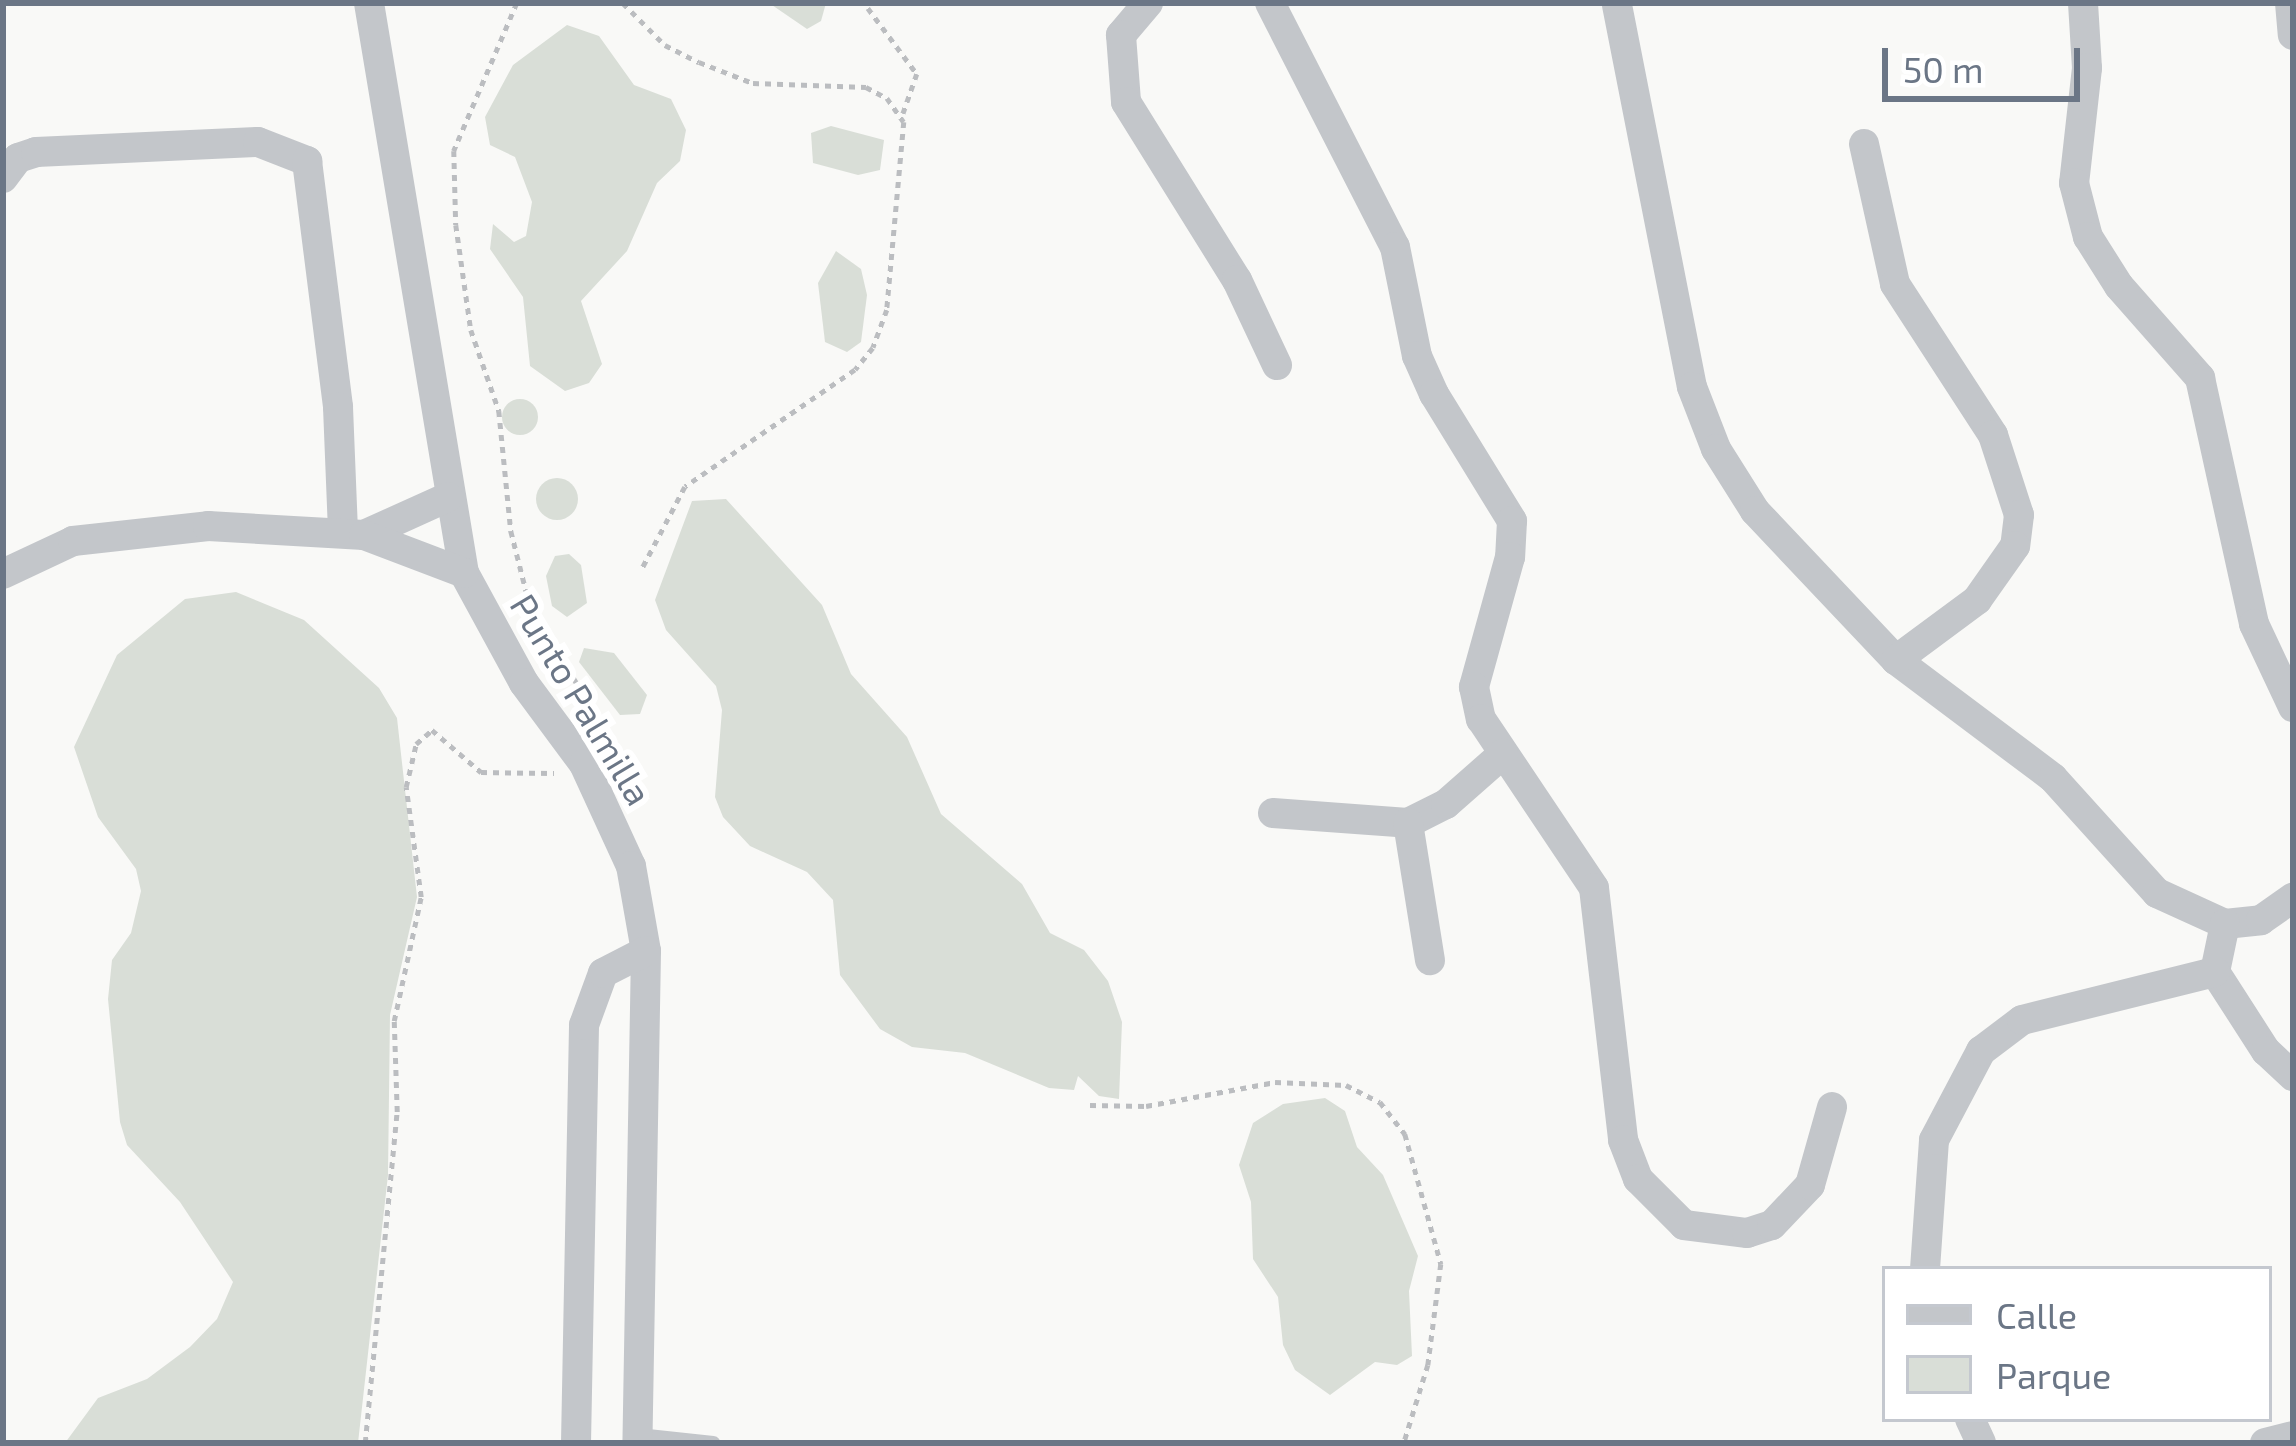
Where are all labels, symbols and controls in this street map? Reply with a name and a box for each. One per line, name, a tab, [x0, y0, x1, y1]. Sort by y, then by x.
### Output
scale bar	[1888, 24, 2086, 98]
text: 50 m	[1903, 47, 1984, 90]
street label: Punto Palmilla	[502, 586, 662, 812]
legend	[1882, 1266, 2272, 1422]
text: Calle	[1996, 1293, 2077, 1336]
text: Parque	[1996, 1353, 2111, 1396]

